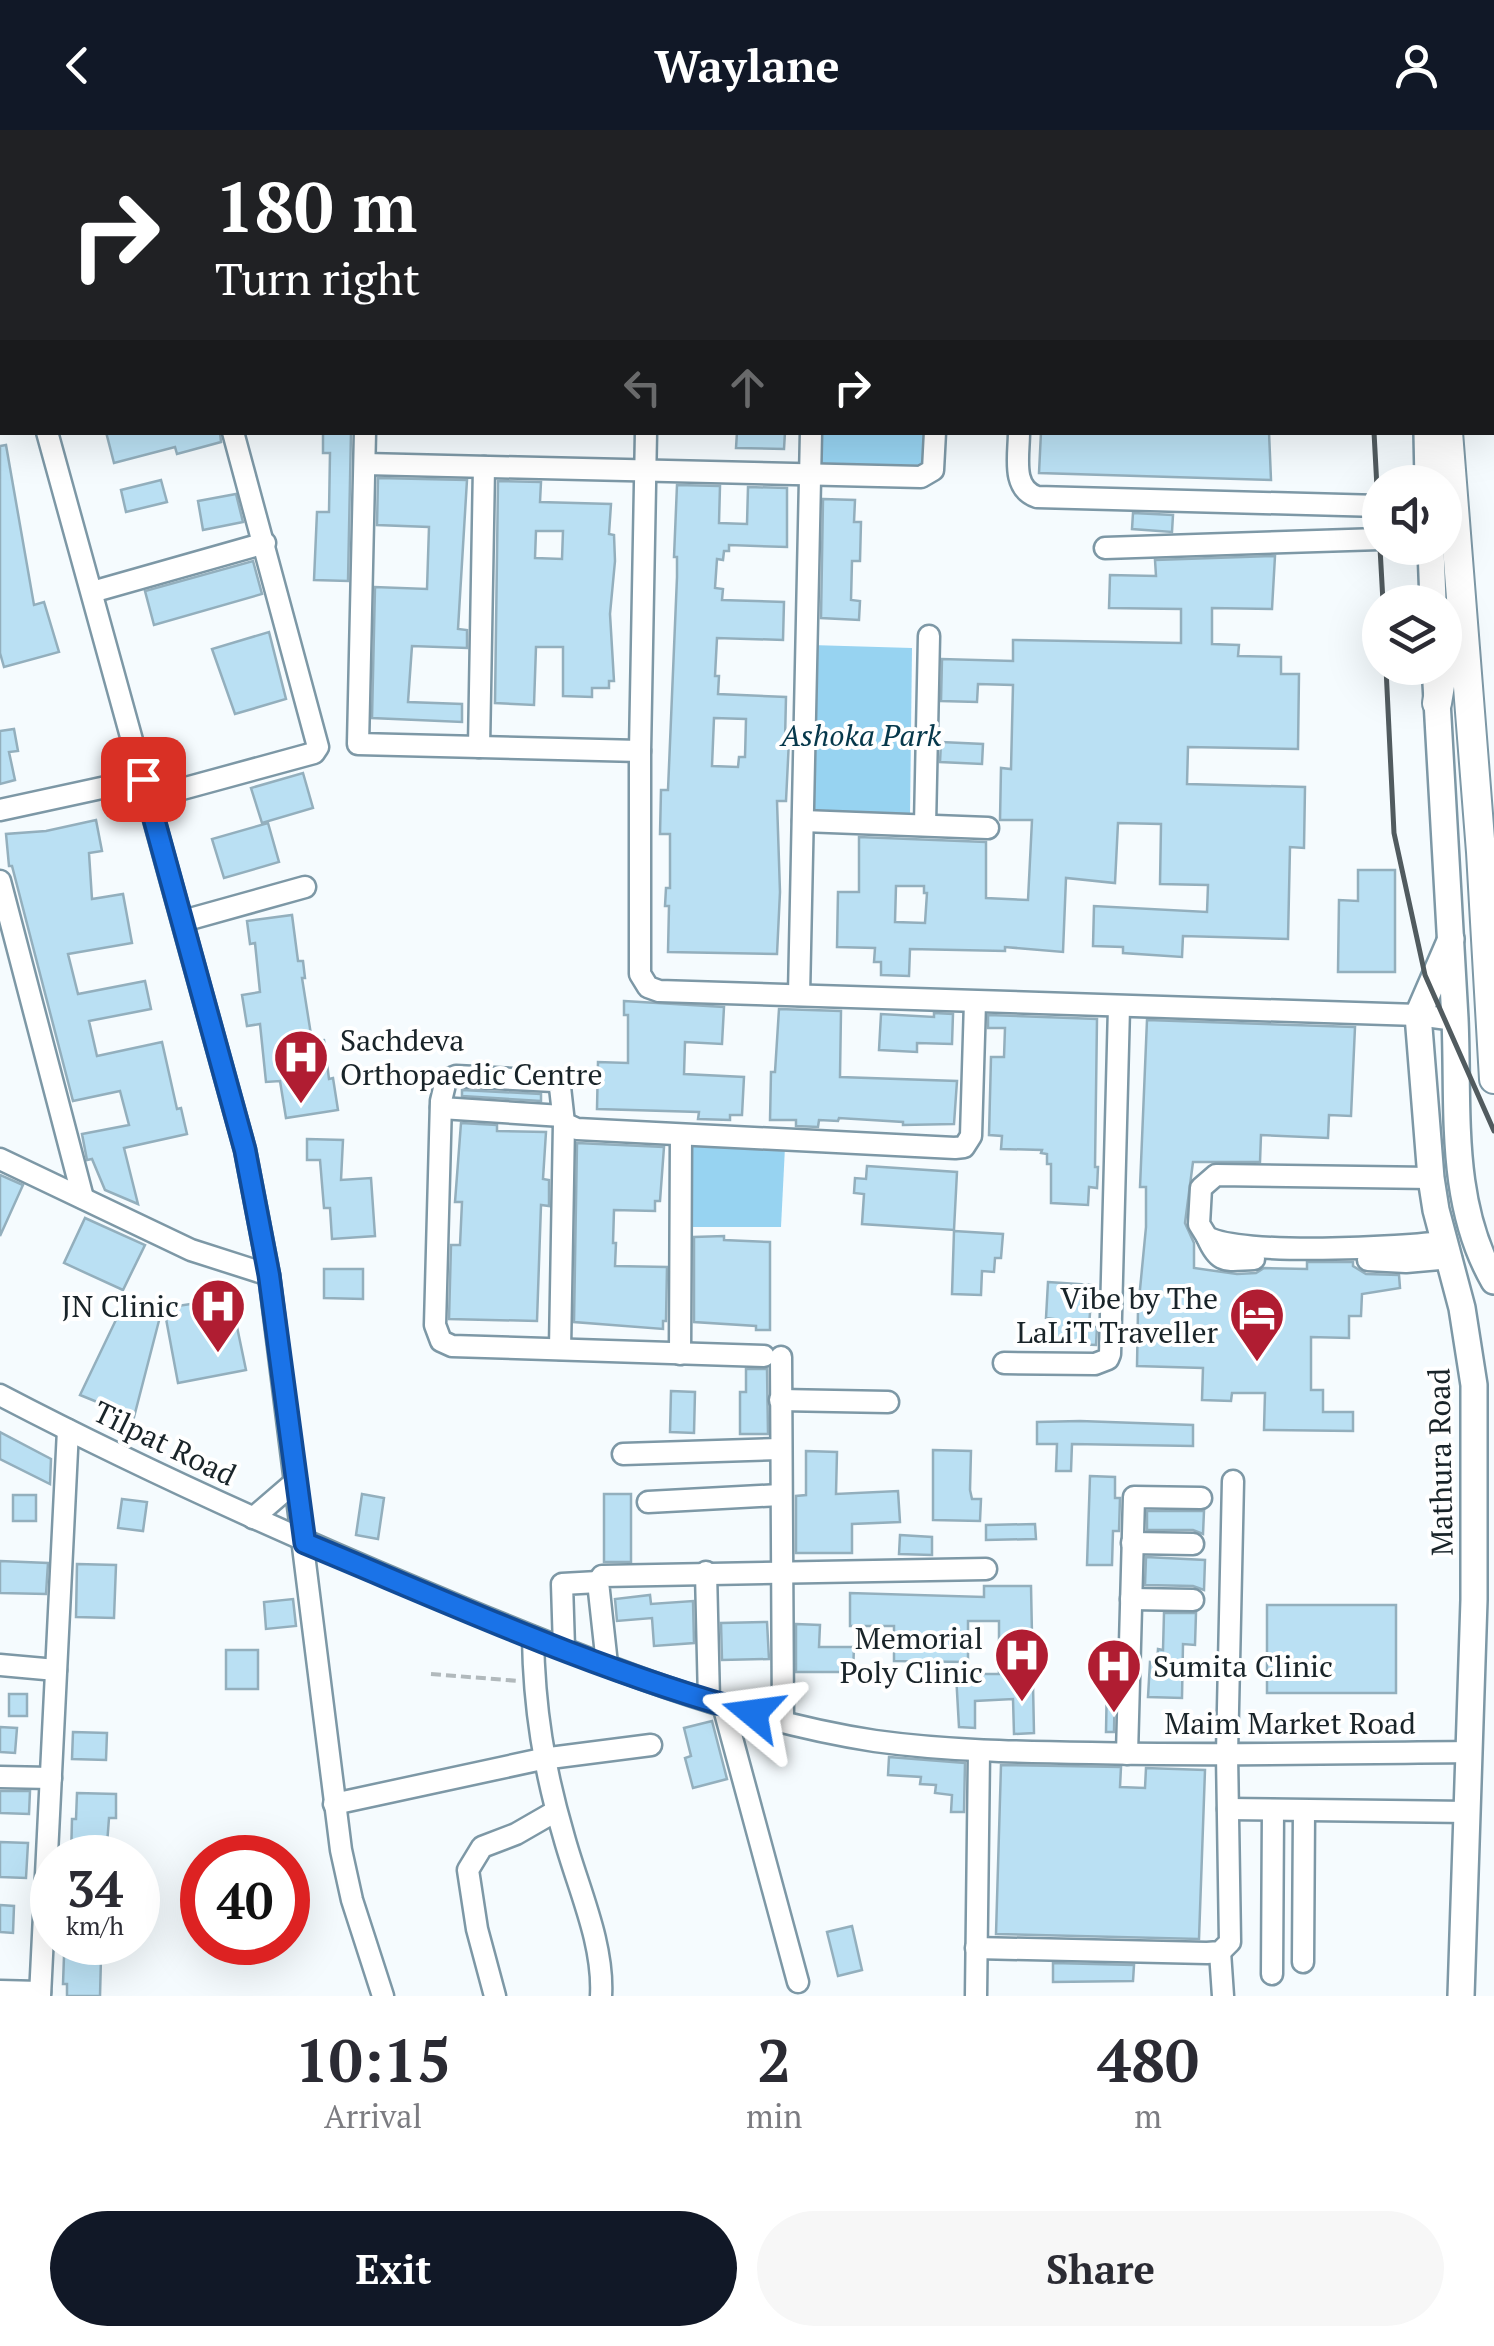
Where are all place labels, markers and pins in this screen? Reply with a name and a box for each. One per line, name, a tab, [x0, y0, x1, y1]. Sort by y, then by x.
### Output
pin	[101, 737, 186, 822]
place label: Sachdeva Orthopaedic Centre	[340, 1020, 602, 1094]
hospital icon: Sachdeva Orthopaedic Centre	[271, 1027, 331, 1106]
hospital icon: JN Clinic	[188, 1276, 248, 1355]
place label: Vibe by The LaLiT Traveller	[1016, 1278, 1218, 1352]
hotel icon: Vibe by The LaLiT Traveller	[1227, 1285, 1287, 1364]
place label: JN Clinic	[61, 1286, 179, 1326]
place label: Memorial Poly Clinic	[840, 1618, 983, 1692]
hospital icon: Memorial Poly Clinic	[992, 1625, 1052, 1704]
hospital icon: Sumita Clinic	[1084, 1636, 1144, 1715]
place label: Sumita Clinic	[1153, 1646, 1333, 1686]

